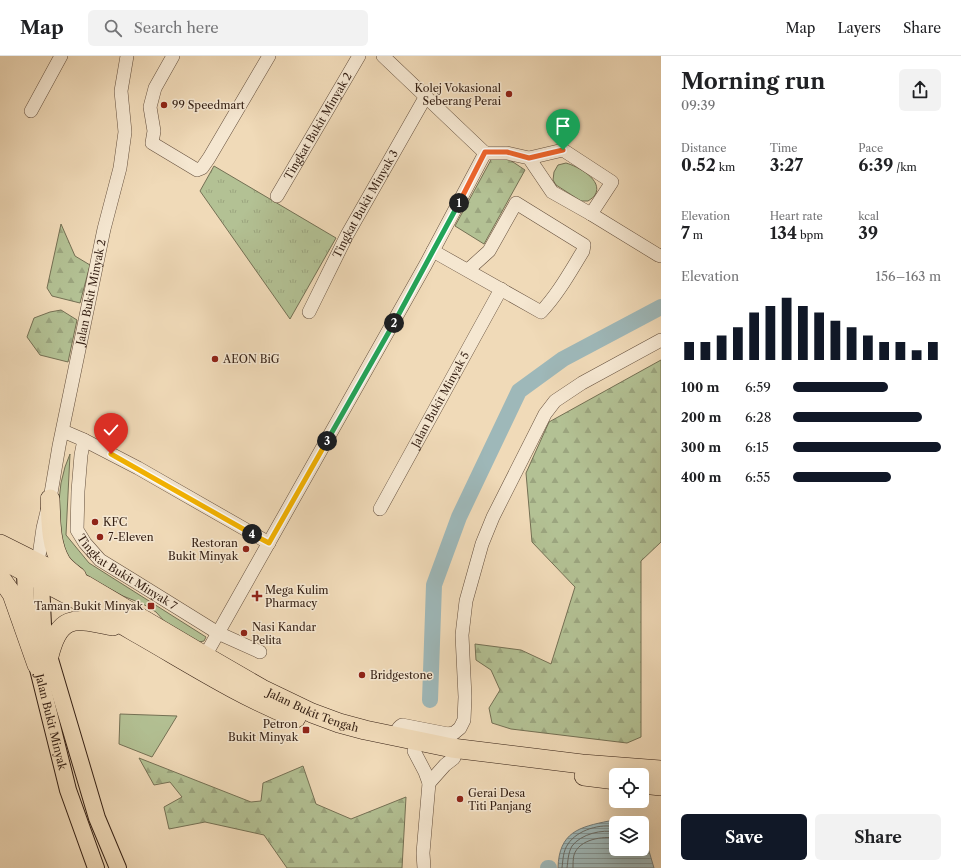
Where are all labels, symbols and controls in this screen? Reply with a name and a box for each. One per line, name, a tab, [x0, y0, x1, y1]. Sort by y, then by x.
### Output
search box	[88, 10, 368, 46]
text: Map	[20, 16, 64, 39]
icon: search	[102, 17, 124, 39]
text: Search here	[134, 18, 219, 37]
text: Map	[785, 19, 815, 37]
text: Layers	[837, 19, 881, 37]
text: Share	[903, 19, 941, 37]
text: Morning run	[681, 68, 825, 95]
button: share	[899, 69, 941, 111]
street label: Tingkat Bukit Minyak 2	[281, 70, 355, 182]
place label: Kolej Vokasional Seberang Perai	[415, 81, 502, 108]
marker: Kolej Vokasional Seberang Perai	[504, 89, 514, 99]
text: 09:39	[681, 97, 715, 113]
place label: 99 Speedmart	[172, 98, 245, 112]
marker: 99 Speedmart	[159, 100, 169, 110]
pin	[546, 109, 580, 150]
icon: arrive	[552, 115, 574, 137]
text: Distance	[681, 141, 727, 155]
text: Time	[770, 141, 797, 155]
text: Pace	[858, 141, 883, 155]
street label: Tingkat Bukit Minyak 3	[330, 147, 401, 260]
text: 0.52	[681, 155, 716, 175]
text: 3:27	[770, 155, 803, 175]
text: 6:39	[858, 155, 893, 175]
text: km	[716, 160, 735, 174]
text: /km	[893, 160, 917, 174]
pin: 1	[449, 193, 469, 213]
text: 1	[457, 196, 461, 210]
text: Elevation	[681, 209, 730, 223]
text: Heart rate	[770, 209, 823, 223]
text: kcal	[858, 209, 879, 223]
text: 7	[681, 223, 690, 243]
text: 134	[770, 223, 797, 243]
text: 39	[858, 223, 878, 243]
text: m	[690, 228, 703, 242]
text: bpm	[797, 228, 824, 242]
street label: Jalan Bukit Minyak 2	[73, 238, 109, 348]
text: Elevation	[681, 268, 739, 284]
text: 156–163 m	[876, 268, 941, 284]
pin: 2	[384, 313, 404, 333]
text: 2	[391, 316, 397, 330]
street label: Jalan Bukit Minyak 5	[407, 349, 472, 452]
place label: AEON BiG	[222, 352, 280, 366]
marker: AEON BiG	[210, 354, 220, 364]
text: 100 m	[681, 379, 720, 395]
text: 6:59	[745, 379, 771, 395]
text: 200 m	[681, 409, 721, 425]
text: 6:28	[745, 409, 771, 425]
pin	[94, 413, 128, 454]
icon: check	[100, 419, 122, 441]
pin: 3	[317, 431, 337, 451]
text: 3	[324, 434, 330, 448]
text: 300 m	[681, 439, 721, 455]
text: 6:15	[745, 439, 769, 455]
text: 400 m	[681, 469, 721, 485]
text: 6:55	[745, 469, 770, 485]
place label: KFC	[103, 515, 127, 529]
marker: KFC	[90, 517, 100, 527]
pin: 4	[242, 524, 262, 544]
text: 4	[249, 527, 255, 541]
place label: 7-Eleven	[108, 530, 154, 544]
street label: Tingkat Bukit Minyak 7	[74, 531, 180, 613]
marker: 7-Eleven	[95, 532, 105, 542]
place label: Restoran Bukit Minyak	[168, 536, 239, 563]
marker: Restoran Bukit Minyak	[241, 544, 251, 554]
place label: Mega Kulim Pharmacy	[265, 583, 329, 610]
marker: Mega Kulim Pharmacy	[252, 591, 262, 601]
place label: Taman Bukit Minyak	[34, 599, 144, 613]
marker: Taman Bukit Minyak	[146, 601, 156, 611]
place label: Nasi Kandar Pelita	[252, 620, 316, 647]
marker: Nasi Kandar Pelita	[239, 628, 249, 638]
place label: Bridgestone	[370, 668, 433, 682]
street label: Jalan Bukit Minyak	[32, 670, 70, 772]
marker: Bridgestone	[357, 670, 367, 680]
street label: Jalan Bukit Tengah	[263, 685, 360, 735]
place label: Petron Bukit Minyak	[228, 717, 299, 744]
marker: Petron Bukit Minyak	[301, 725, 311, 735]
map controls	[609, 768, 649, 856]
button: locate	[609, 768, 649, 808]
place label: Gerai Desa Titi Panjang	[468, 786, 531, 813]
marker: Gerai Desa Titi Panjang	[455, 794, 465, 804]
button: Save	[681, 814, 807, 860]
button: Share	[815, 814, 941, 860]
button: layers	[609, 816, 649, 856]

